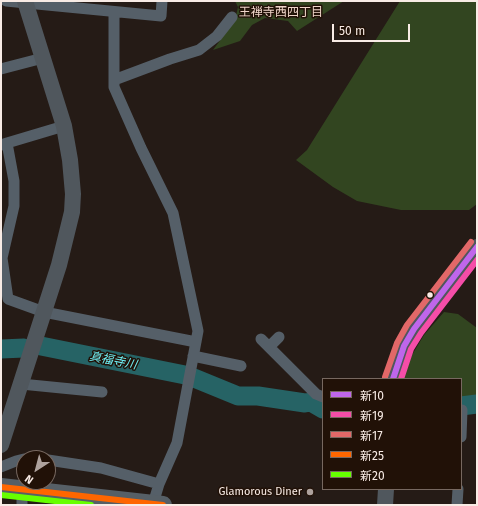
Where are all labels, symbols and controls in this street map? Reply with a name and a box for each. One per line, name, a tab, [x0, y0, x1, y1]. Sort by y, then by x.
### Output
district label: 王禅寺西四丁目	[239, 6, 323, 20]
scale bar	[334, 16, 412, 42]
text: 50 m	[339, 24, 365, 38]
unlabelled marker	[425, 290, 435, 300]
water label: 真福寺川	[88, 349, 138, 373]
legend	[322, 378, 462, 490]
text: 新10	[360, 389, 384, 403]
text: 新19	[360, 409, 384, 423]
text: 新17	[360, 429, 383, 443]
text: 新25	[360, 449, 384, 463]
north arrow	[16, 450, 56, 490]
text: 新20	[360, 469, 385, 483]
text: N	[22, 472, 36, 487]
place label: Glamorous Diner	[218, 485, 302, 499]
marker: Glamorous Diner	[305, 487, 315, 497]

